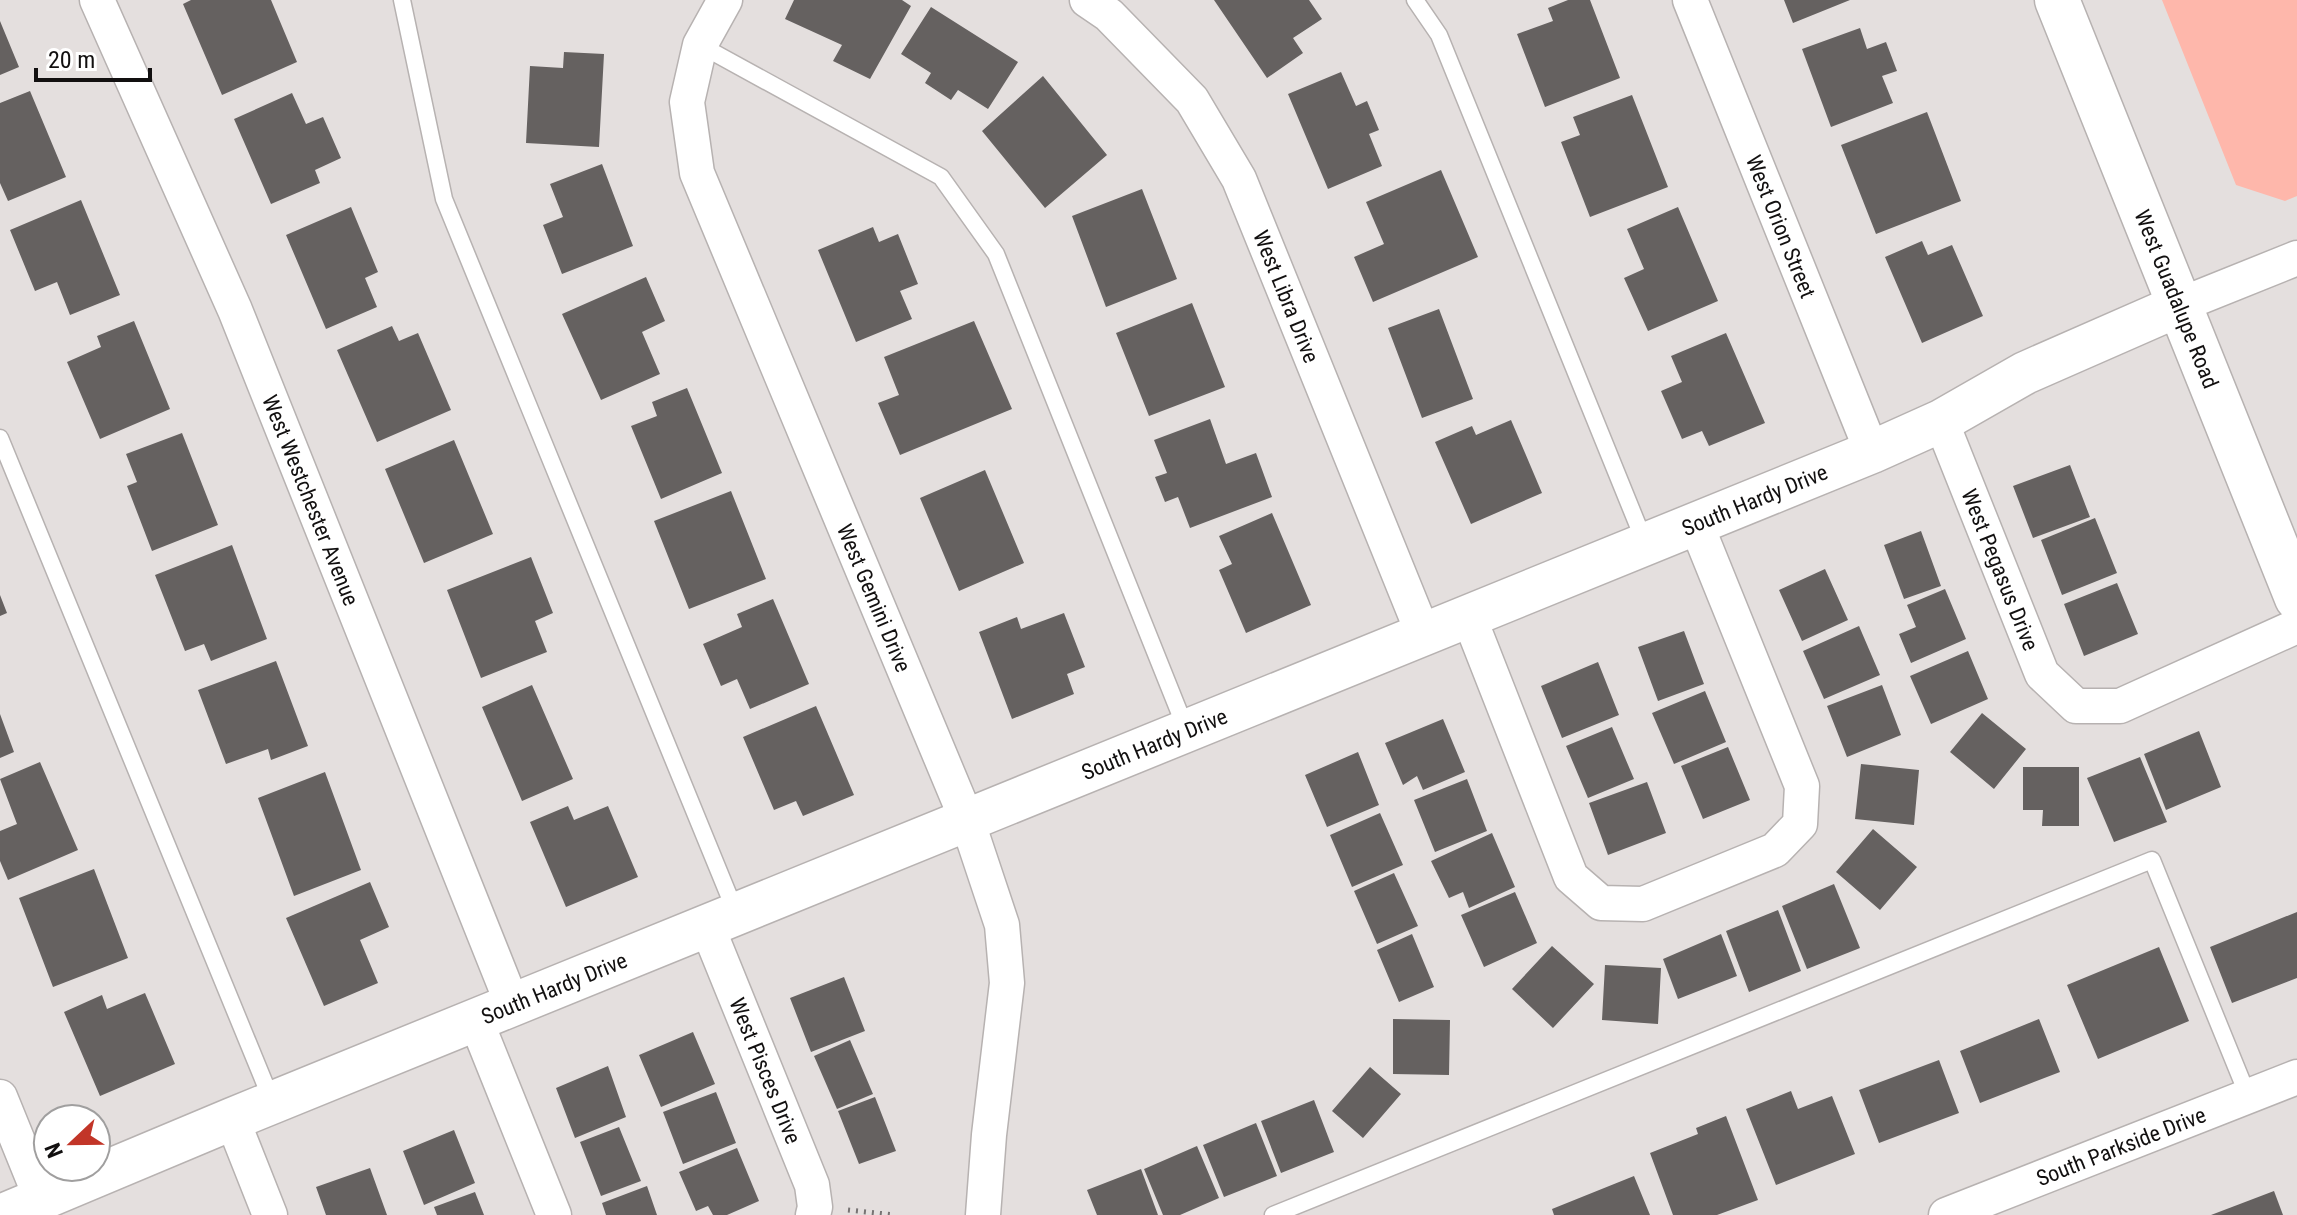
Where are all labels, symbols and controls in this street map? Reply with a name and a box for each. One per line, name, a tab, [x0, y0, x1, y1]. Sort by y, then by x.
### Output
scale bar	[36, 32, 150, 82]
text: 20 m	[48, 46, 95, 74]
street label: West Orion Street	[1741, 151, 1821, 302]
street label: West Guadalupe Road	[2129, 206, 2223, 392]
street label: West Libra Drive	[1248, 227, 1324, 366]
street label: West Westchester Avenue	[257, 391, 364, 609]
street label: South Hardy Drive	[1678, 459, 1831, 541]
street label: West Pegasus Drive	[1956, 485, 2043, 654]
street label: West Gemini Drive	[832, 520, 916, 676]
street label: South Hardy Drive	[1078, 704, 1231, 785]
street label: South Hardy Drive	[478, 948, 631, 1029]
street label: West Pisces Drive	[724, 994, 806, 1147]
street label: South Parkside Drive	[2033, 1102, 2209, 1191]
north arrow	[32, 1103, 112, 1183]
text: N	[40, 1139, 68, 1161]

